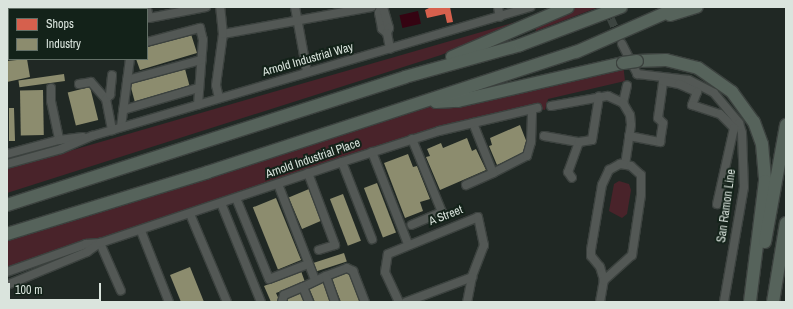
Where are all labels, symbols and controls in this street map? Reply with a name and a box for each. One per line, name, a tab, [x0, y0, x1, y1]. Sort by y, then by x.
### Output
legend	[8, 8, 148, 60]
text: Shops	[46, 16, 74, 32]
text: Industry	[46, 36, 81, 52]
street label: Arnold Industrial Way	[261, 40, 355, 80]
street label: Arnold Industrial Place	[264, 136, 362, 182]
street label: San Ramon Line	[715, 168, 739, 244]
street label: A Street	[427, 203, 465, 229]
scale bar	[10, 275, 103, 301]
text: 100 m	[15, 282, 42, 298]

